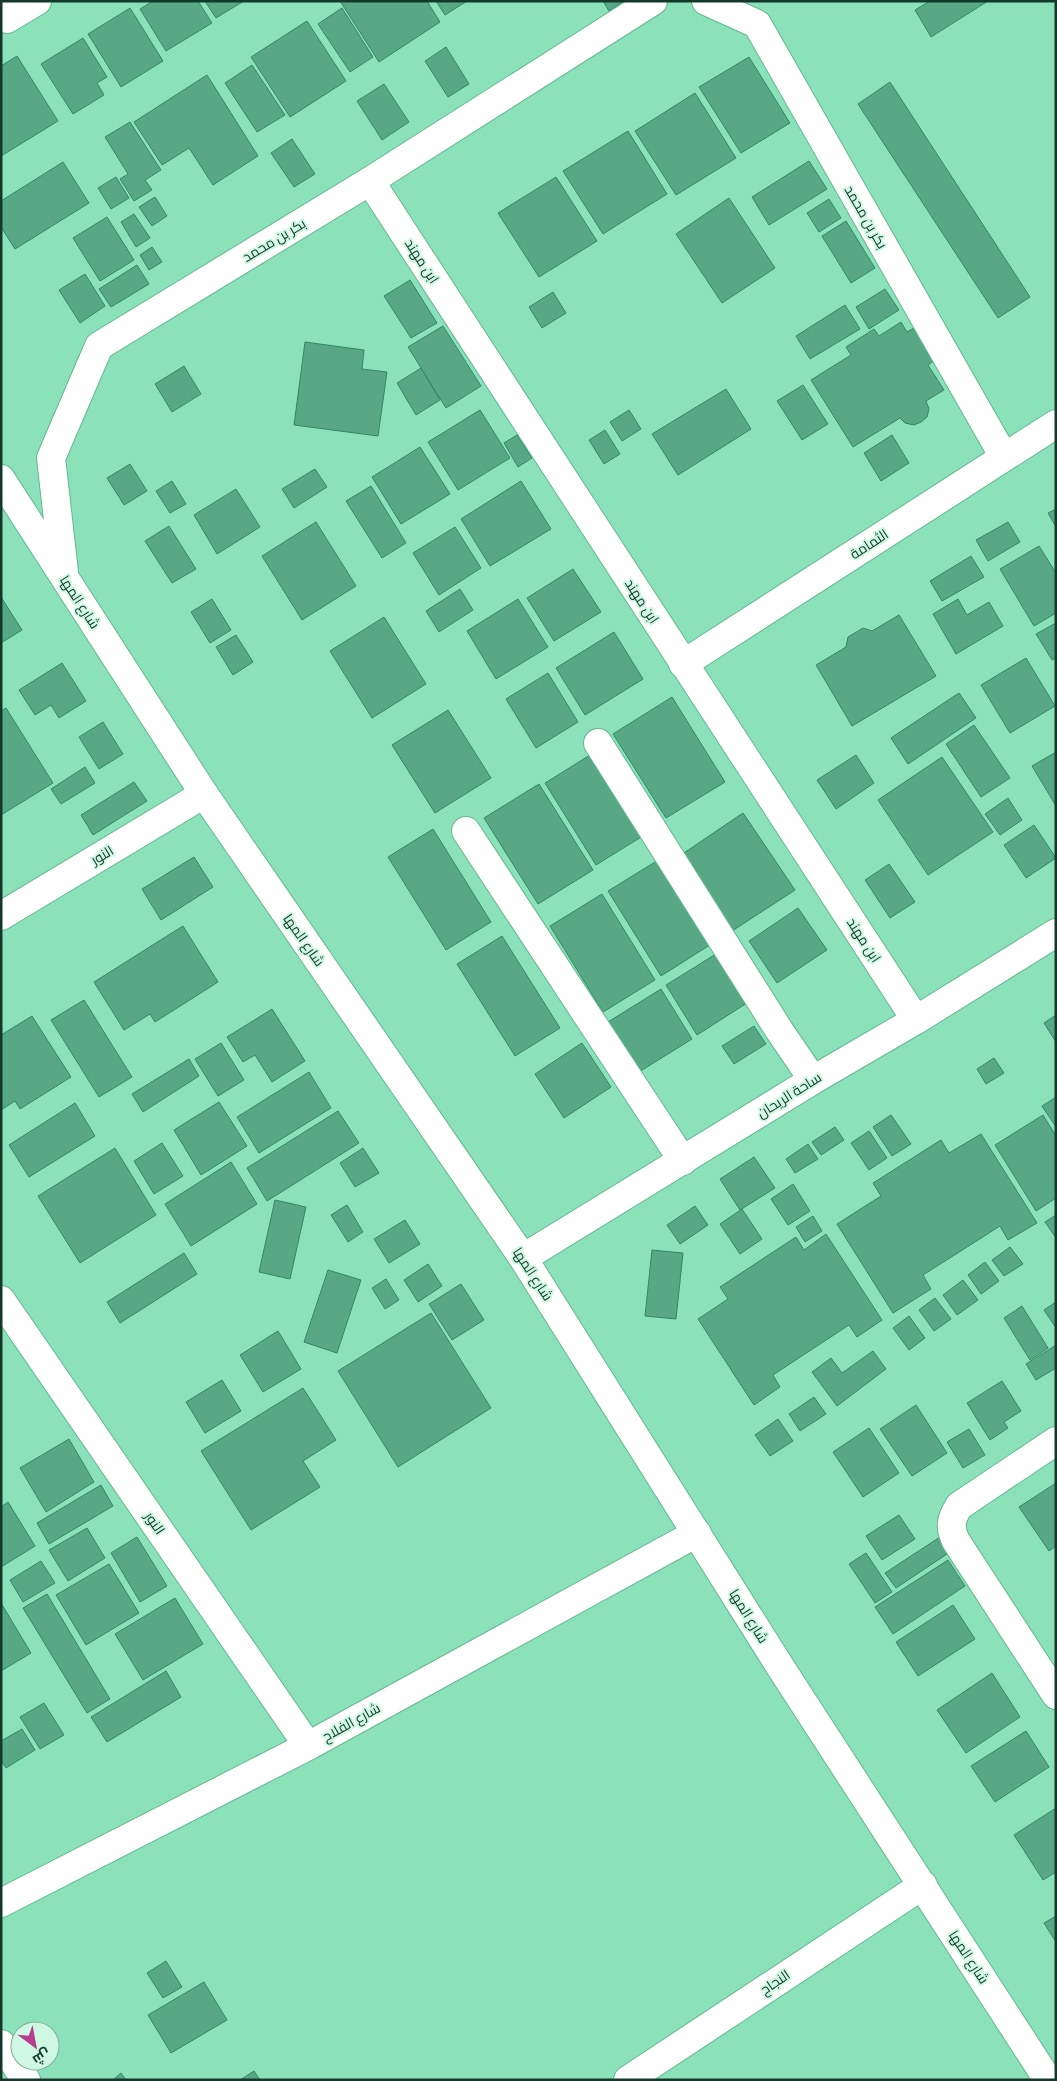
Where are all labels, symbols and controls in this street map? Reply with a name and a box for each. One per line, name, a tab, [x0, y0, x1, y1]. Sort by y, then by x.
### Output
street label: بكر بن محمد	[839, 182, 891, 253]
street label: بكر بن محمد	[239, 214, 310, 268]
street label: ابن مهند	[399, 235, 443, 288]
street label: الثمامة	[846, 525, 893, 565]
street label: شارع المها	[54, 572, 104, 633]
street label: ابن مهند	[619, 575, 663, 628]
street label: النور	[86, 841, 118, 871]
street label: شارع المها	[278, 910, 329, 971]
street label: ابن مهند	[841, 914, 885, 967]
street label: ساحة الريحان	[753, 1068, 826, 1124]
street label: شارع المها	[507, 1244, 557, 1305]
street label: النور	[139, 1507, 169, 1539]
street label: شارع المها	[724, 1586, 773, 1647]
street label: شارع الفلاح	[319, 1699, 384, 1747]
street label: شارع المها	[943, 1927, 993, 1988]
street label: النجاح	[757, 1965, 795, 2000]
north arrow	[10, 2021, 60, 2071]
text: ش	[28, 2043, 54, 2069]

